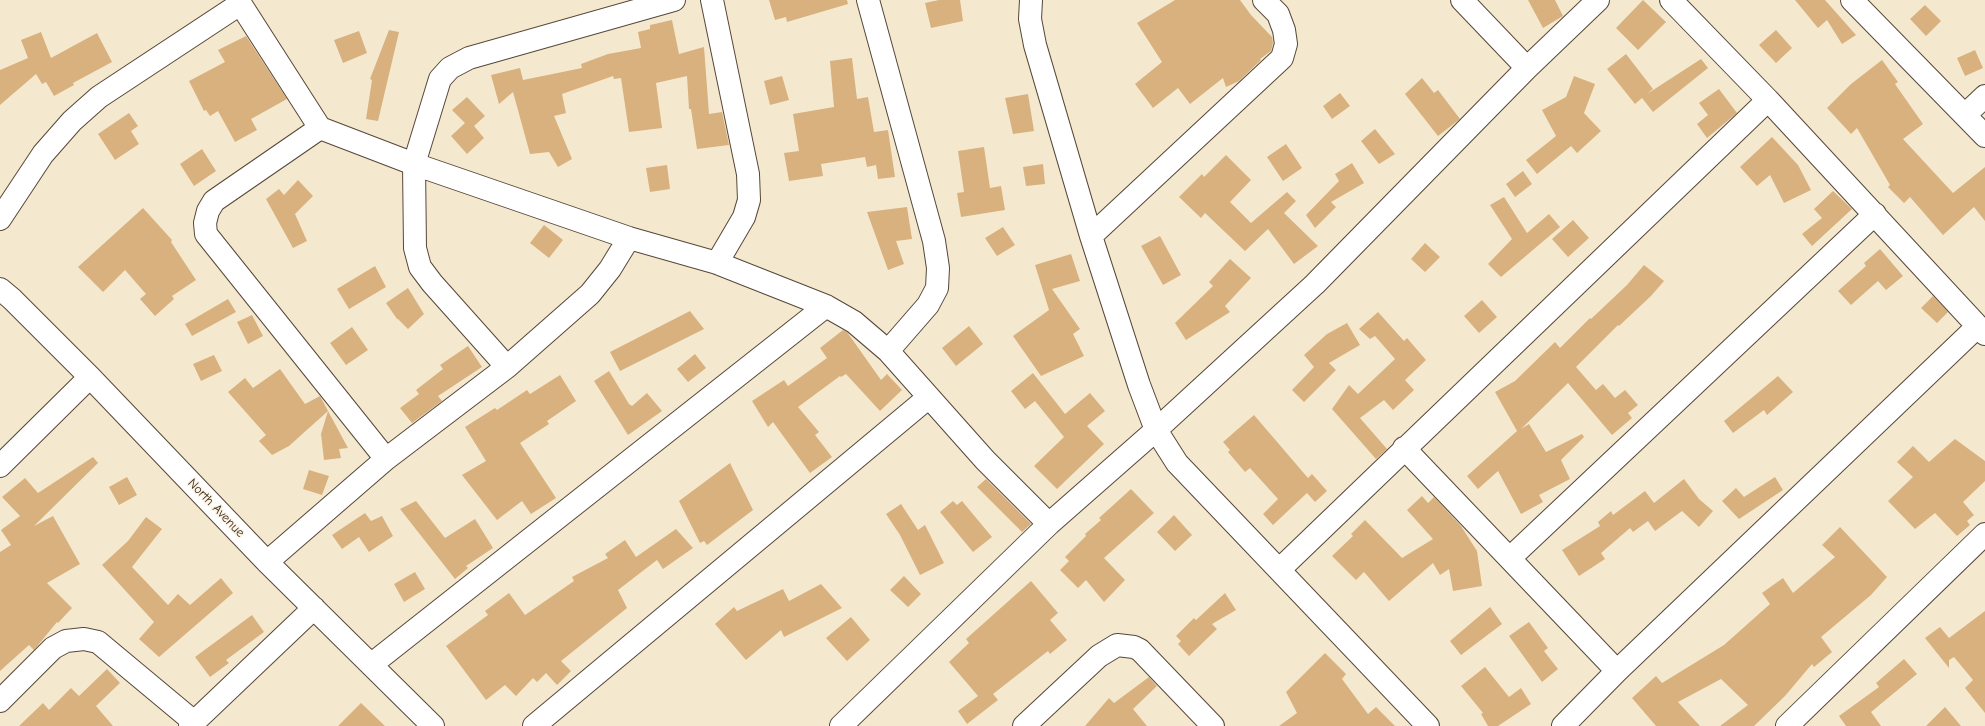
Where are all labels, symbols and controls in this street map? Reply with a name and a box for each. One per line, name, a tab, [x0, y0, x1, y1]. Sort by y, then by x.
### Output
street label: North Avenue	[184, 476, 248, 540]

